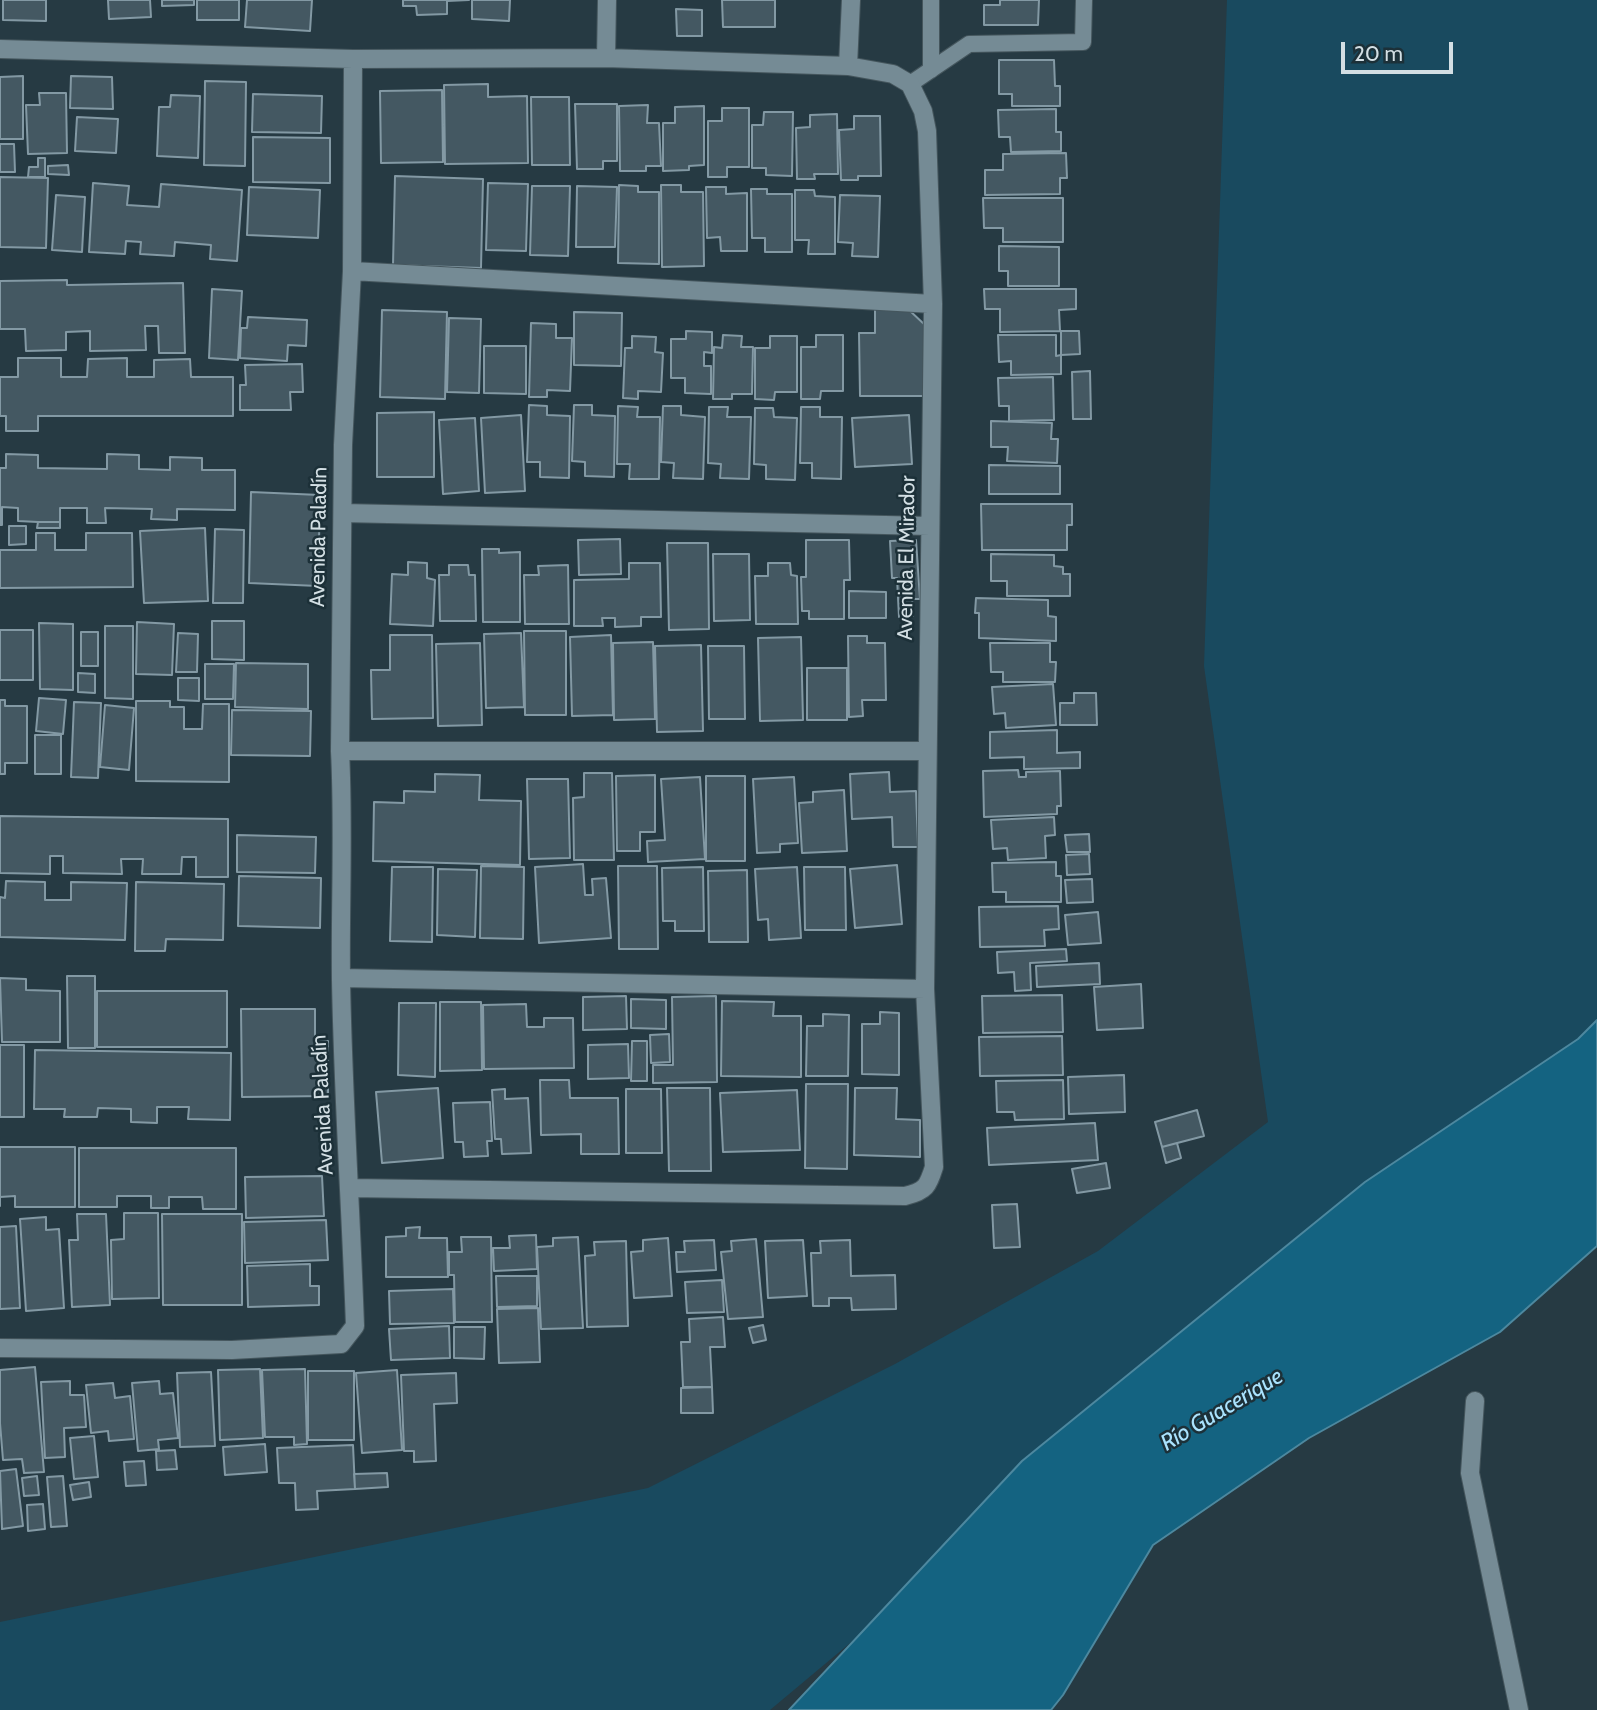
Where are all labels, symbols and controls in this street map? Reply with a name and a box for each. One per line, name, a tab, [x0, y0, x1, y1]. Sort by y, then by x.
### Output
scale bar	[1345, 28, 1457, 72]
text: 20 m	[1354, 41, 1403, 66]
street label: Avenida Paladín	[305, 467, 333, 607]
street label: Avenida El Mirador	[893, 475, 921, 641]
street label: Avenida Paladín	[307, 1034, 339, 1176]
water label: Río Guacerique	[1156, 1363, 1288, 1457]

